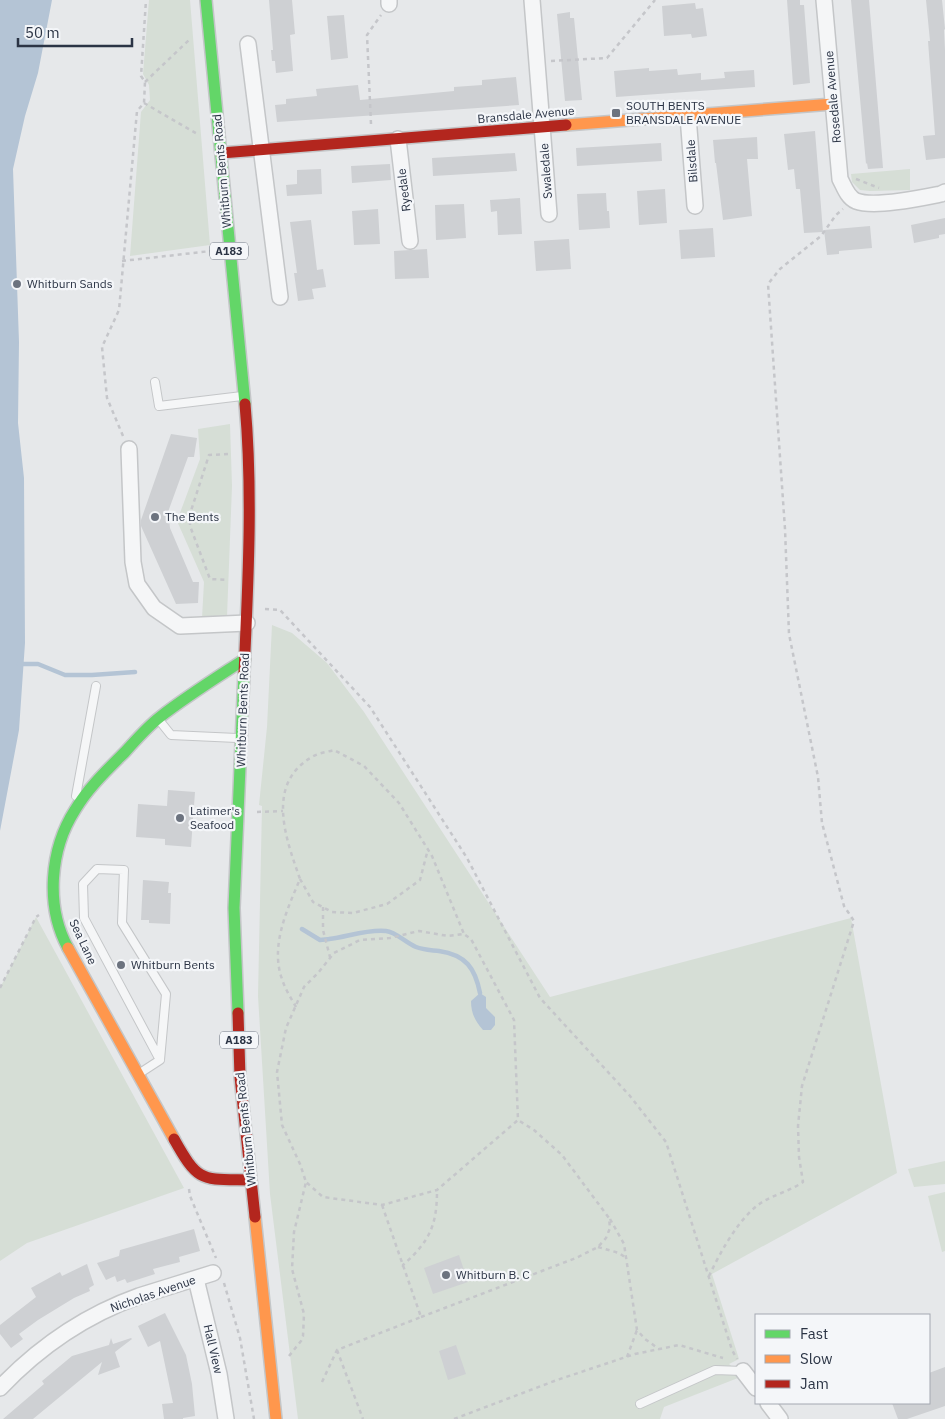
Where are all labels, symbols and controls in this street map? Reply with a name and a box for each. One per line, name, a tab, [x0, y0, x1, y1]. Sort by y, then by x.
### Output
scale bar	[18, 15, 131, 47]
text: 50 m	[25, 23, 60, 42]
street label: Rosedale Avenue	[821, 50, 844, 144]
place label: SOUTH BENTS BRANSDALE AVENUE	[626, 98, 741, 127]
street label: Bransdale Avenue	[477, 103, 576, 126]
marker: SOUTH BENTS BRANSDALE AVENUE	[610, 107, 622, 119]
street label: Whitburn Bents Road	[209, 113, 234, 229]
street label: Bilsdale	[682, 139, 700, 183]
street label: Swaledale	[536, 142, 555, 199]
street label: Ryedale	[393, 167, 414, 213]
road number: A183	[210, 242, 248, 260]
place label: Whitburn Sands	[27, 276, 113, 291]
marker: Whitburn Sands	[11, 278, 23, 290]
place label: The Bents	[165, 509, 220, 524]
marker: The Bents	[149, 511, 161, 523]
street label: Whitburn Bents Road	[233, 653, 252, 767]
place label: Latimer's Seafood	[190, 803, 240, 832]
marker: Latimer's Seafood	[174, 812, 186, 824]
street label: Sea Lane	[66, 917, 101, 967]
place label: Whitburn Bents	[131, 957, 215, 972]
marker: Whitburn Bents	[115, 959, 127, 971]
road number: A183	[220, 1032, 258, 1048]
street label: Whitburn Bents Road	[232, 1071, 259, 1187]
place label: Whitburn B. C	[456, 1267, 530, 1282]
marker: Whitburn B. C	[440, 1269, 452, 1281]
street label: Nicholas Avenue	[108, 1272, 198, 1315]
legend	[755, 1314, 930, 1404]
street label: Hall View	[201, 1323, 226, 1375]
text: Fast	[800, 1324, 828, 1343]
text: Slow	[800, 1349, 833, 1368]
text: Jam	[800, 1374, 829, 1393]

